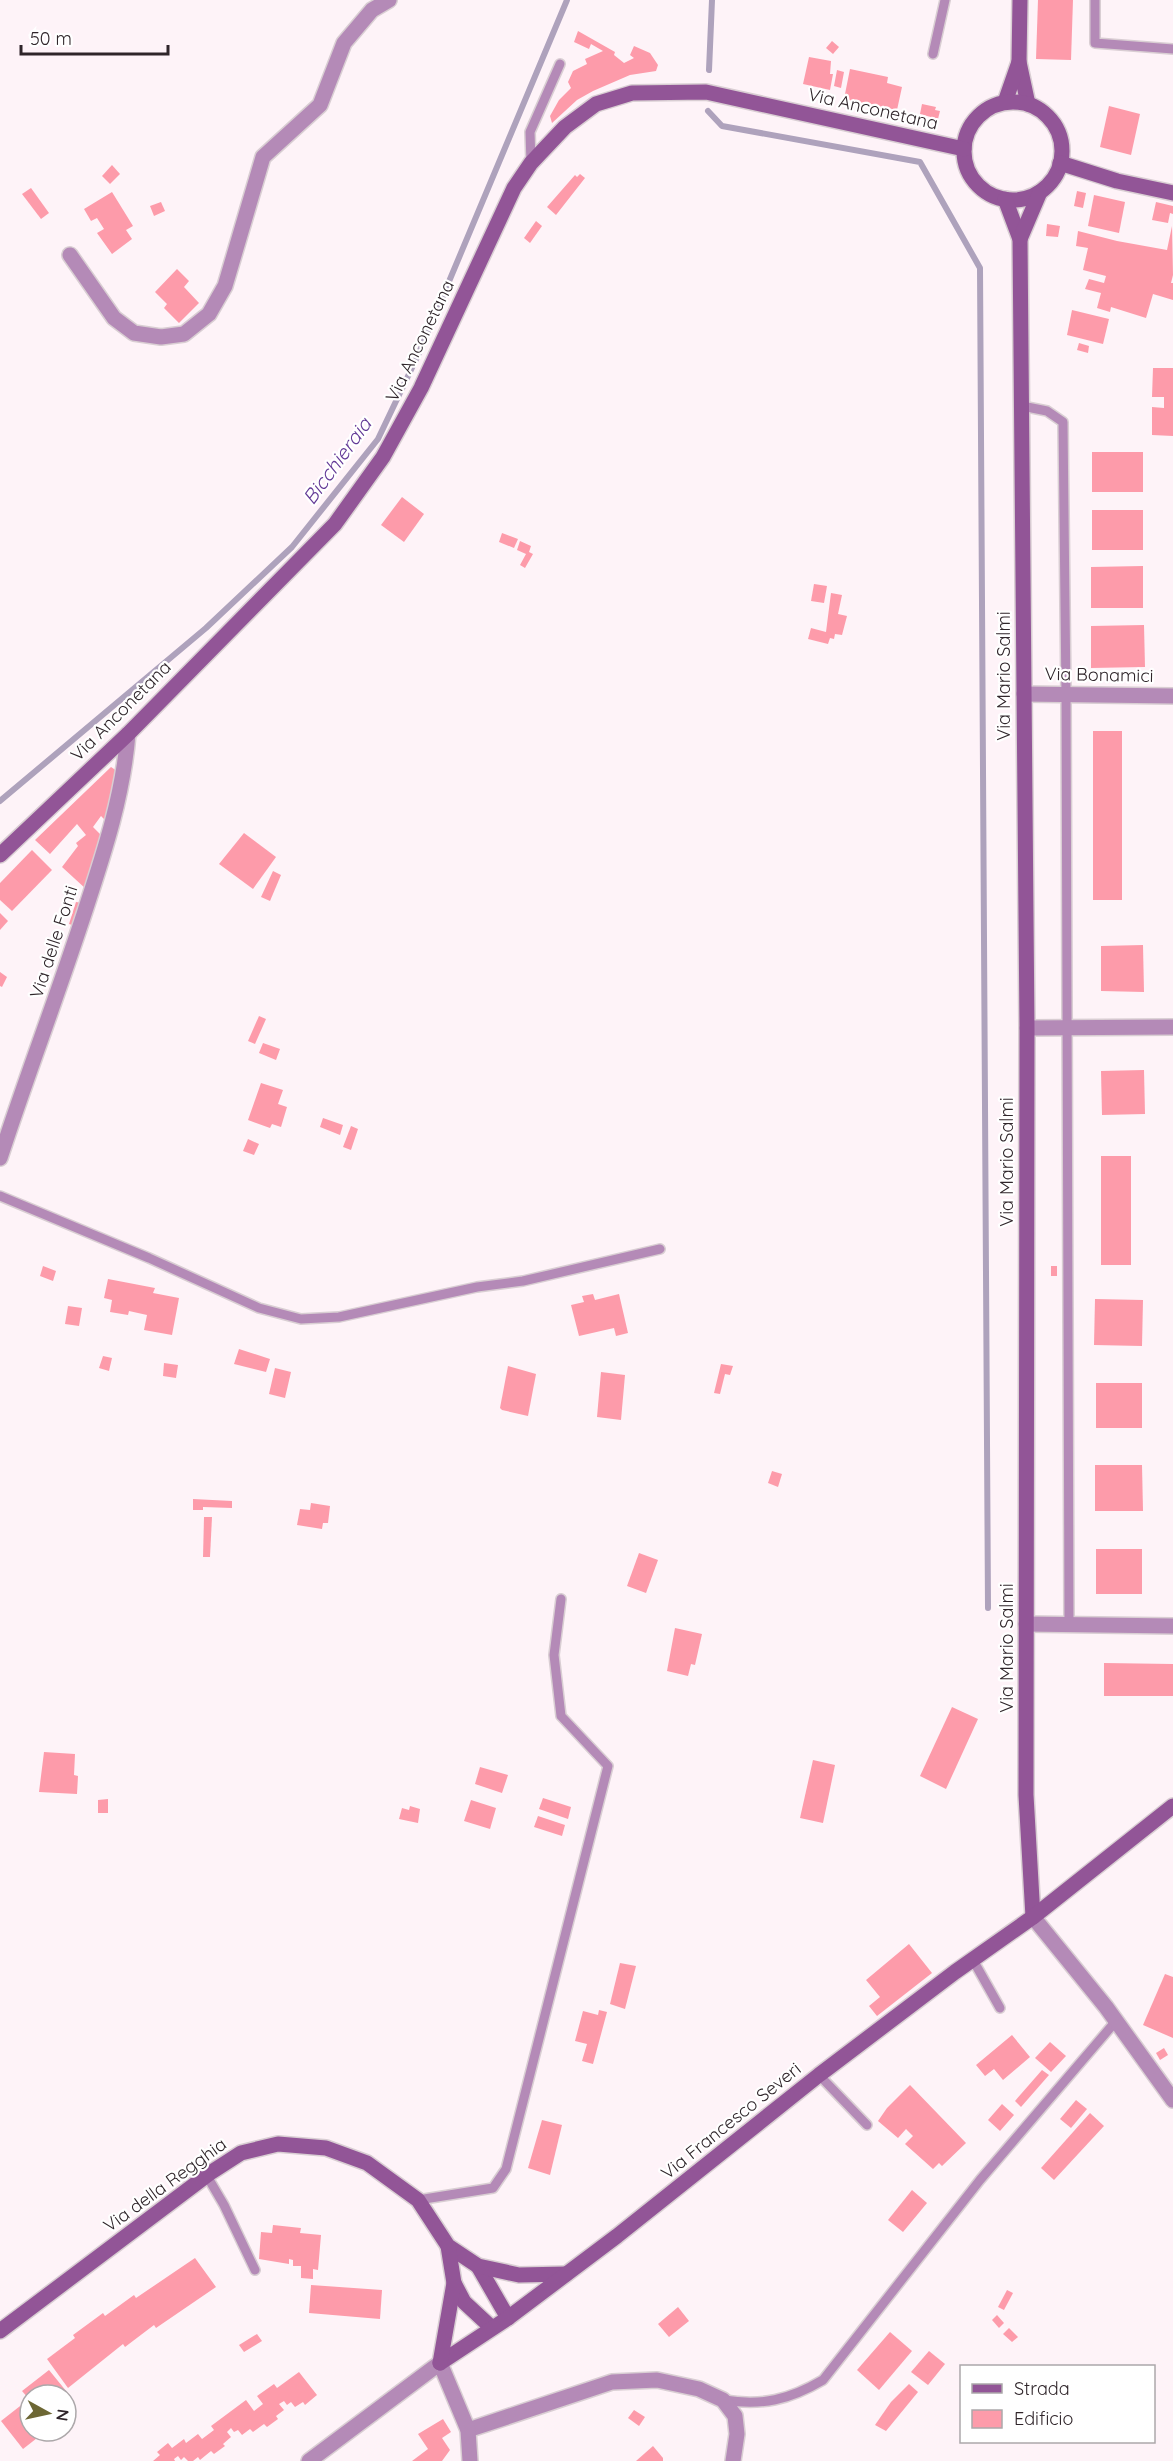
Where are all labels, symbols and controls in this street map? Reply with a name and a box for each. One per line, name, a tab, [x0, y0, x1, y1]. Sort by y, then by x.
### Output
scale bar	[21, 18, 168, 56]
text: 50 m	[30, 27, 72, 50]
street label: Via Anconetana	[806, 82, 940, 135]
street label: Via Anconetana	[380, 276, 459, 406]
water label: Bicchieraia	[297, 411, 377, 509]
street label: Via Mario Salmi	[992, 611, 1015, 741]
street label: Via Anconetana	[66, 656, 176, 766]
street label: Via Bonamici	[1044, 662, 1154, 687]
street label: Via delle Fonti	[25, 883, 83, 1001]
street label: Via Mario Salmi	[995, 1097, 1018, 1227]
street label: Via Mario Salmi	[995, 1583, 1018, 1713]
street label: Via Francesco Severi	[656, 2057, 805, 2184]
street label: Via della Regghia	[99, 2132, 231, 2237]
legend	[960, 2365, 1155, 2443]
text: Strada	[1014, 2377, 1070, 2400]
north arrow	[18, 2383, 78, 2443]
text: Edificio	[1014, 2407, 1073, 2430]
text: N	[52, 2408, 74, 2422]

